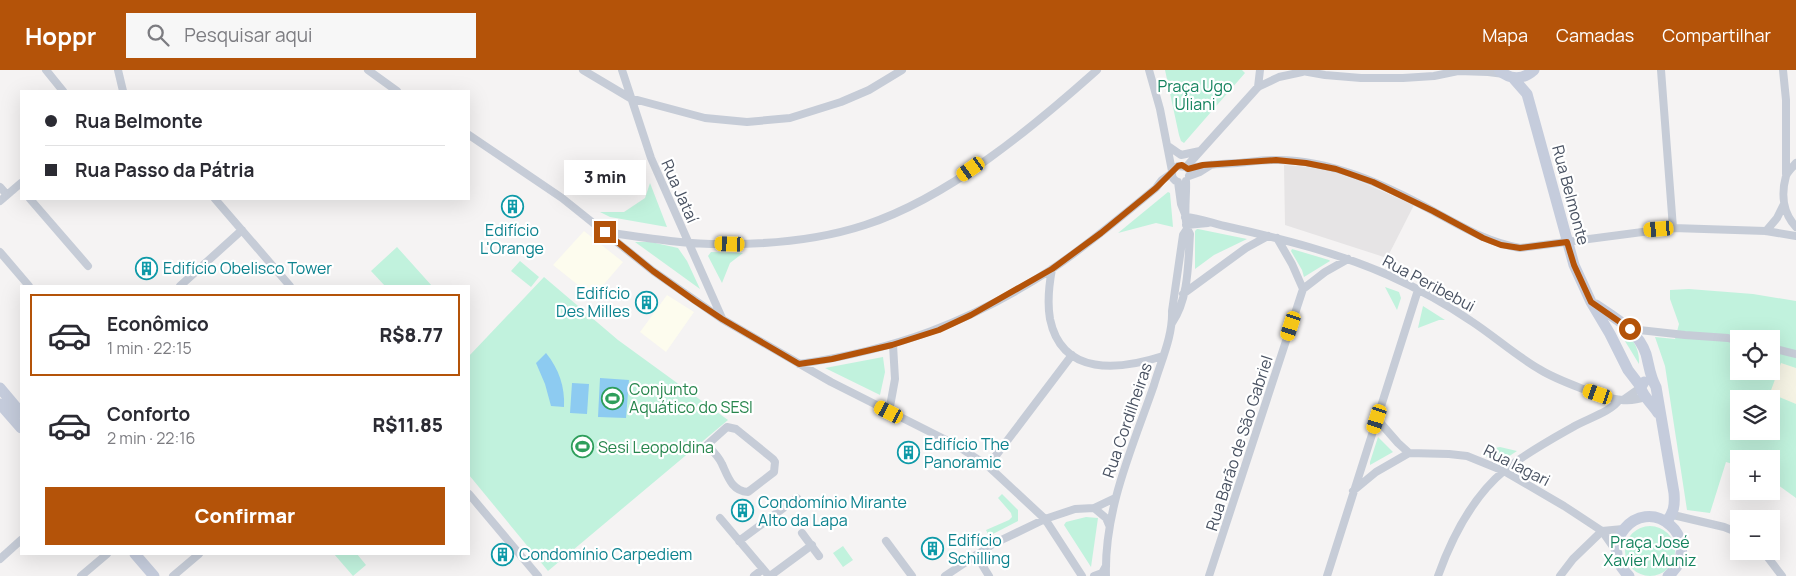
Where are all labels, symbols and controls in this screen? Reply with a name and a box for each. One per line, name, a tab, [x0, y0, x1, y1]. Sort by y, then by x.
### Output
search box	[126, 13, 476, 58]
text: Hoppr	[25, 19, 96, 52]
icon: search	[144, 21, 172, 49]
text: Pesquisar aqui	[184, 22, 312, 48]
text: Mapa	[1482, 23, 1528, 47]
text: Camadas	[1556, 23, 1634, 47]
text: Compartilhar	[1662, 23, 1771, 47]
park label: Praça Ugo Uliani	[1157, 75, 1233, 115]
text: Rua Belmonte	[75, 108, 203, 134]
street label: Rua Belmonte	[1547, 143, 1595, 247]
car	[954, 154, 987, 184]
street label: Rua Jataí	[656, 156, 704, 226]
text: Rua Passo da Pátria	[75, 157, 254, 183]
callout: 3 min	[564, 160, 646, 194]
text: 3 min	[584, 166, 626, 188]
building icon: Edifício L'Orange	[500, 194, 524, 218]
place label: Edifício L'Orange	[480, 219, 544, 259]
car	[1643, 220, 1674, 238]
route end	[594, 221, 616, 243]
car	[714, 236, 745, 252]
street label: Rua Peribebui	[1379, 249, 1479, 317]
building icon: Edifício Obelisco Tower	[135, 256, 159, 280]
place label: Edifício Obelisco Tower	[163, 257, 332, 279]
place label: Edifício Des Milles	[556, 282, 630, 322]
building icon: Edifício Des Milles	[634, 290, 658, 314]
car	[1279, 309, 1302, 343]
text: Econômico	[107, 311, 209, 337]
icon: car	[47, 313, 92, 358]
route start	[1619, 318, 1641, 340]
text: R$8.77	[380, 322, 443, 348]
map controls	[1730, 330, 1780, 560]
button: locate	[1730, 330, 1780, 380]
text: 1 min · 22:15	[107, 337, 192, 359]
street label: Rua Barão de São Gabriel	[1200, 353, 1278, 533]
street label: Rua Cordilheiras	[1097, 359, 1157, 481]
place label: Conjunto Aquático do SESI	[629, 378, 753, 418]
car	[1581, 382, 1614, 406]
sports icon: Conjunto Aquático do SESI	[601, 386, 625, 410]
button: layers	[1730, 390, 1780, 440]
car	[872, 399, 905, 425]
text: Conforto	[107, 401, 190, 427]
car	[1365, 402, 1388, 436]
icon: car	[47, 403, 92, 448]
text: R$11.85	[372, 412, 443, 438]
text: 2 min · 22:16	[107, 427, 195, 449]
place label: Edifício The Panoramic	[924, 433, 1009, 473]
sports icon: Sesi Leopoldina	[570, 435, 594, 459]
place label: Sesi Leopoldina	[598, 436, 714, 458]
street label: Rua Iagari	[1480, 439, 1554, 491]
building icon: Edifício The Panoramic	[896, 441, 920, 465]
button: +	[1730, 450, 1780, 500]
button: Confirmar	[45, 487, 445, 545]
place label: Condomínio Mirante Alto da Lapa	[758, 491, 907, 531]
building icon: Condomínio Mirante Alto da Lapa	[730, 499, 754, 523]
button: −	[1730, 510, 1780, 560]
place label: Edifício Schilling	[948, 529, 1010, 569]
park label: Praça José Xavier Muniz	[1603, 531, 1697, 571]
building icon: Edifício Schilling	[920, 537, 944, 561]
building icon: Condomínio Carpediem	[491, 542, 515, 566]
place label: Condomínio Carpediem	[519, 543, 692, 565]

